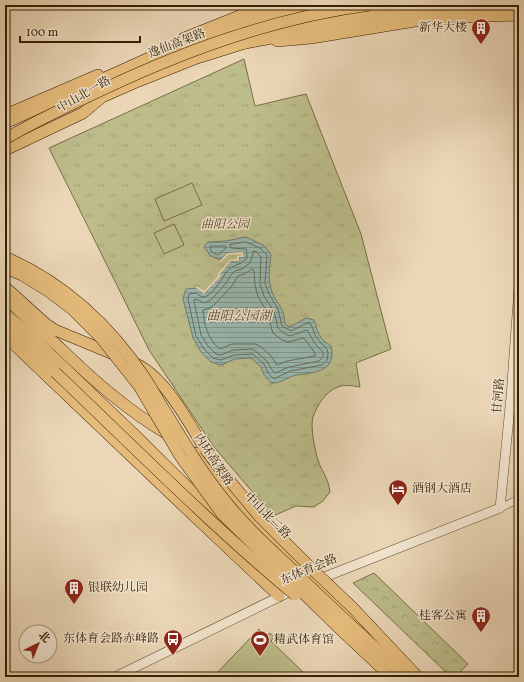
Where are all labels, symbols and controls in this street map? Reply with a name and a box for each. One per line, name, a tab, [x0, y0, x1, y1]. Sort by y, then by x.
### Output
building icon: 新华大楼	[470, 17, 492, 45]
scale bar	[20, 18, 140, 44]
place label: 新华大楼	[419, 20, 467, 36]
text: 100 m	[26, 25, 59, 41]
street label: 逸仙高架路	[146, 26, 208, 62]
street label: 中山北一路	[54, 73, 114, 117]
park label: 曲阳公园	[201, 217, 251, 233]
water label: 曲阳公园湖	[206, 308, 273, 326]
street label: 甘河路	[489, 377, 509, 415]
street label: 内环高架路	[190, 431, 236, 489]
hotel icon: 酒钢大酒店	[387, 478, 409, 506]
place label: 酒钢大酒店	[412, 481, 472, 497]
street label: 中山北二路	[240, 489, 294, 543]
street label: 东体育会路	[278, 551, 340, 589]
building icon: 银联幼儿园	[63, 577, 85, 605]
place label: 银联幼儿园	[88, 580, 148, 596]
building icon: 桂客公寓	[470, 605, 492, 633]
place label: 桂客公寓	[419, 608, 467, 624]
north arrow	[18, 624, 58, 664]
bus stop icon: 东体育会路赤峰路	[162, 628, 184, 656]
text: 北	[35, 629, 53, 647]
sports icon: 精武体育馆	[249, 629, 271, 657]
place label: 东体育会路赤峰路	[63, 631, 159, 647]
place label: 精武体育馆	[274, 632, 334, 648]

